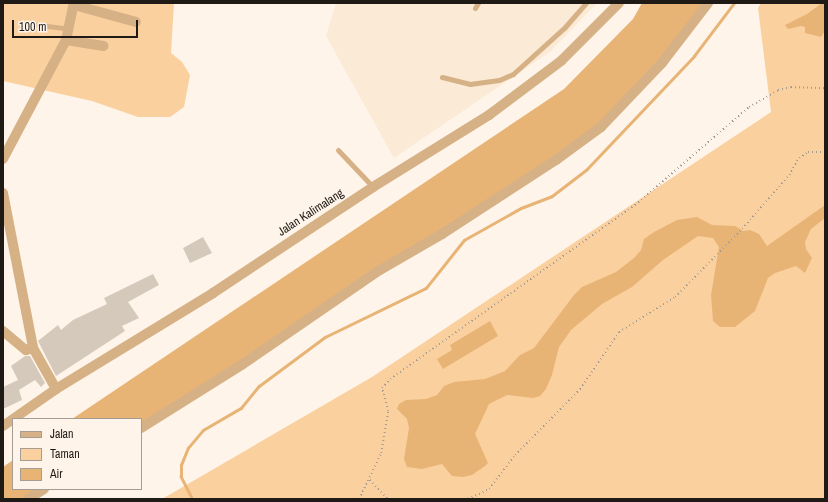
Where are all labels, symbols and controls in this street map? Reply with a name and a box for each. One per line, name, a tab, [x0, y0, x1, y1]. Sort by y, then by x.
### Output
scale bar	[14, 12, 140, 38]
text: 100 m	[19, 19, 46, 35]
street label: Jalan Kalimalang	[275, 186, 347, 240]
legend	[12, 418, 142, 490]
text: Jalan	[50, 426, 74, 442]
text: Taman	[50, 446, 80, 462]
text: Air	[50, 466, 63, 482]

